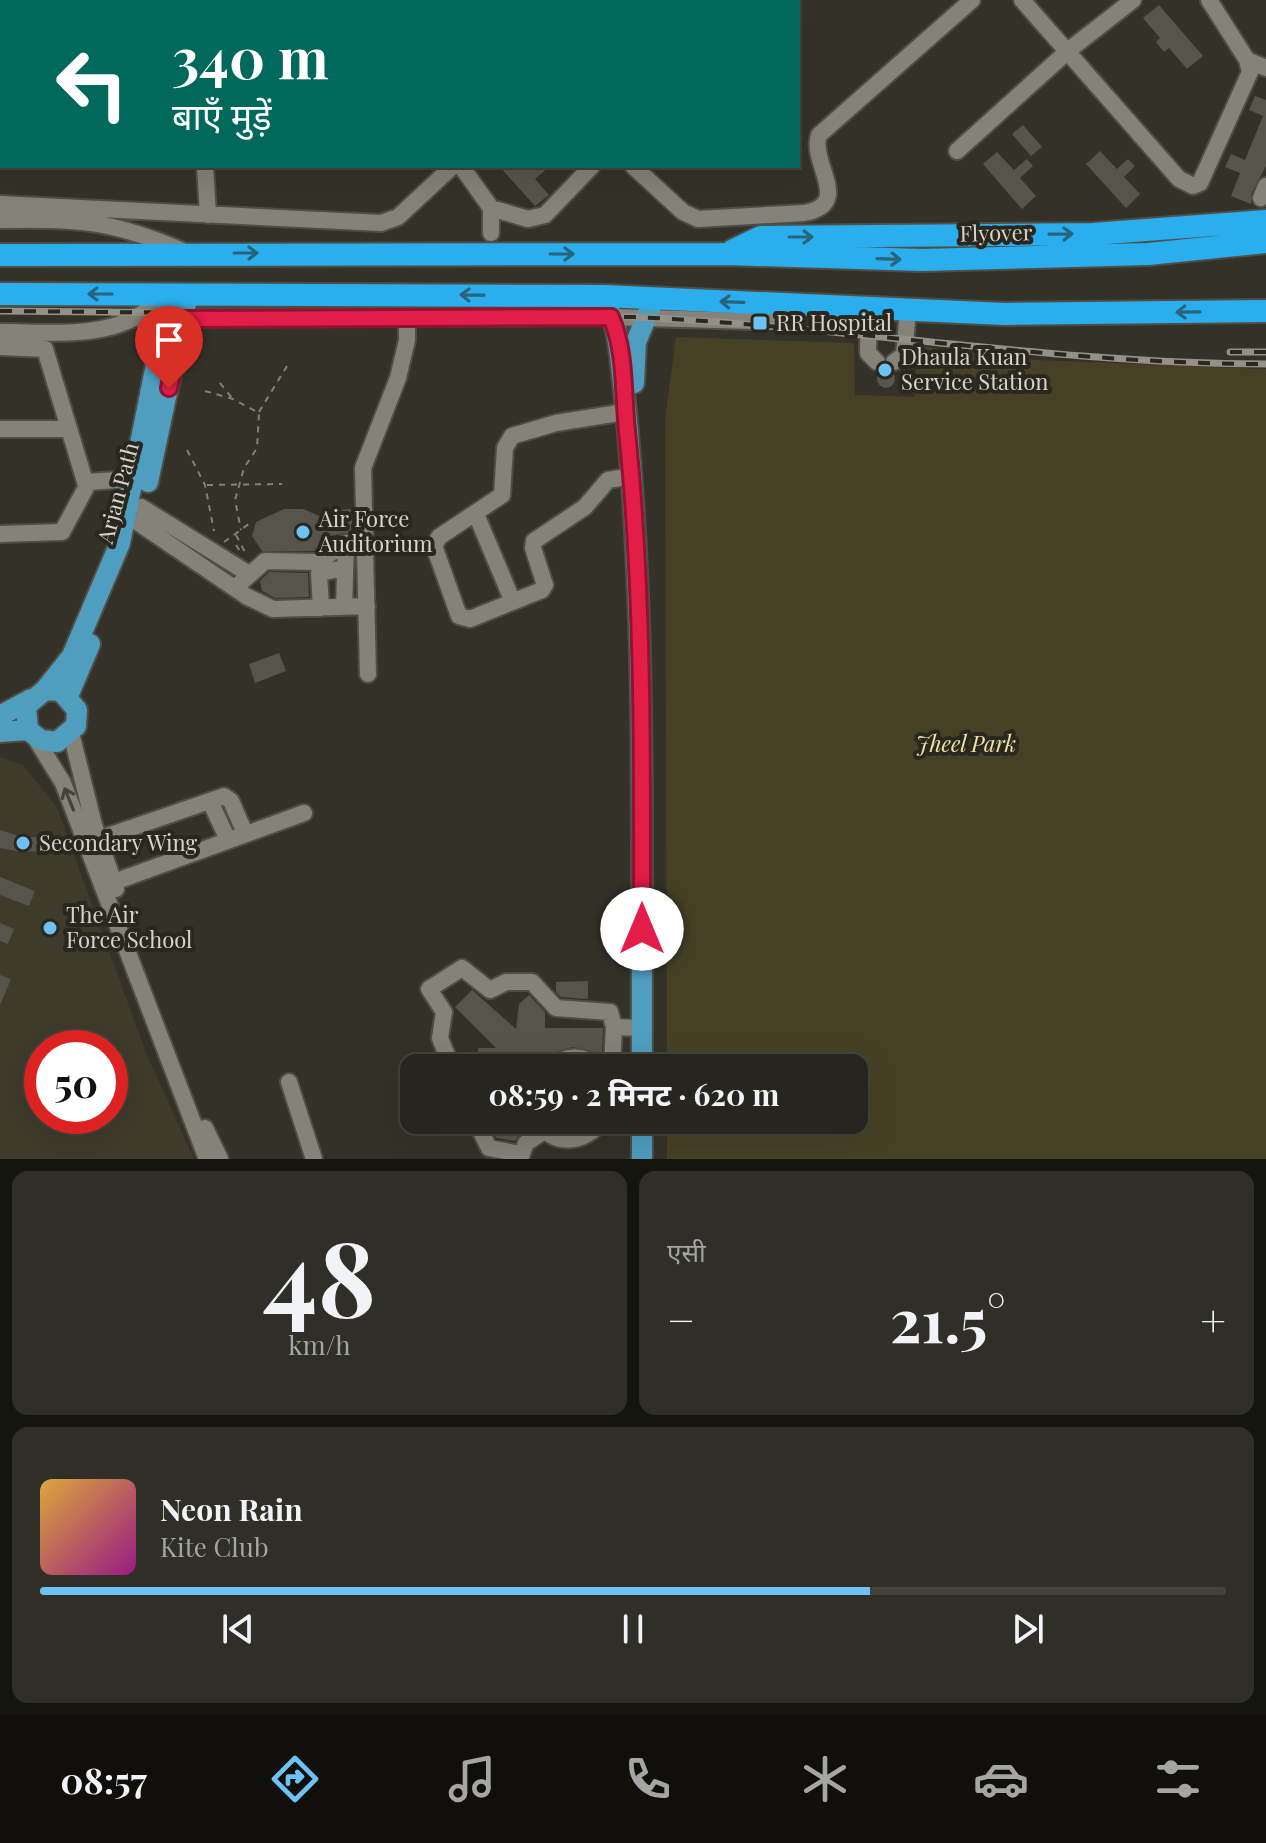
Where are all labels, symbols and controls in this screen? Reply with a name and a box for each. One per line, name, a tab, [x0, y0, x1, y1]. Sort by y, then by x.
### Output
text: 340 m	[172, 19, 329, 94]
icon: left	[40, 32, 144, 136]
text: बाएँ मुड़ें	[172, 91, 272, 139]
street label: Flyover	[959, 216, 1033, 248]
one-way arrow	[1047, 227, 1074, 242]
one-way arrow	[787, 229, 814, 245]
one-way arrow	[232, 245, 259, 261]
one-way arrow	[548, 246, 575, 262]
one-way arrow	[875, 252, 902, 267]
one-way arrow	[87, 286, 114, 302]
one-way arrow	[459, 287, 486, 302]
one-way arrow	[719, 294, 746, 309]
one-way arrow	[1175, 304, 1202, 320]
pin	[135, 306, 203, 388]
place label: RR Hospital	[776, 307, 892, 337]
marker: RR Hospital	[751, 314, 769, 332]
icon: arrive	[147, 318, 191, 362]
place label: Dhaula Kuan Service Station	[901, 341, 1048, 396]
marker: Dhaula Kuan Service Station	[876, 361, 894, 379]
street label: Arjan Path	[89, 439, 145, 548]
place label: Air Force Auditorium	[318, 503, 433, 558]
marker: Air Force Auditorium	[294, 523, 312, 541]
park label: Jheel Park	[916, 728, 1016, 758]
one-way arrow	[61, 787, 75, 812]
place label: Secondary Wing	[39, 827, 197, 857]
marker: Secondary Wing	[14, 834, 32, 852]
position arrow	[600, 887, 684, 971]
place label: The Air Force School	[66, 899, 192, 954]
marker: The Air Force School	[41, 919, 59, 937]
speed limit sign: 50	[24, 1030, 128, 1134]
text: 08:59 · 2 मिनट · 620 m	[489, 1074, 780, 1114]
text: 48	[263, 1205, 376, 1344]
text: एसी	[667, 1234, 706, 1269]
text: 21.5°	[890, 1278, 1006, 1358]
text: −	[667, 1289, 695, 1348]
text: +	[1200, 1289, 1226, 1348]
text: km/h	[288, 1327, 351, 1362]
text: Neon Rain	[160, 1489, 303, 1529]
text: Kite Club	[160, 1529, 269, 1564]
icon: previous	[216, 1607, 260, 1651]
icon: pause	[611, 1607, 655, 1651]
icon: next	[1006, 1607, 1050, 1651]
icon: directions	[267, 1751, 323, 1807]
icon: music	[444, 1751, 500, 1807]
icon: phone	[620, 1751, 676, 1807]
icon: climate	[797, 1751, 853, 1807]
icon: car	[973, 1751, 1029, 1807]
icon: filters	[1150, 1751, 1206, 1807]
text: 08:57	[60, 1755, 147, 1803]

